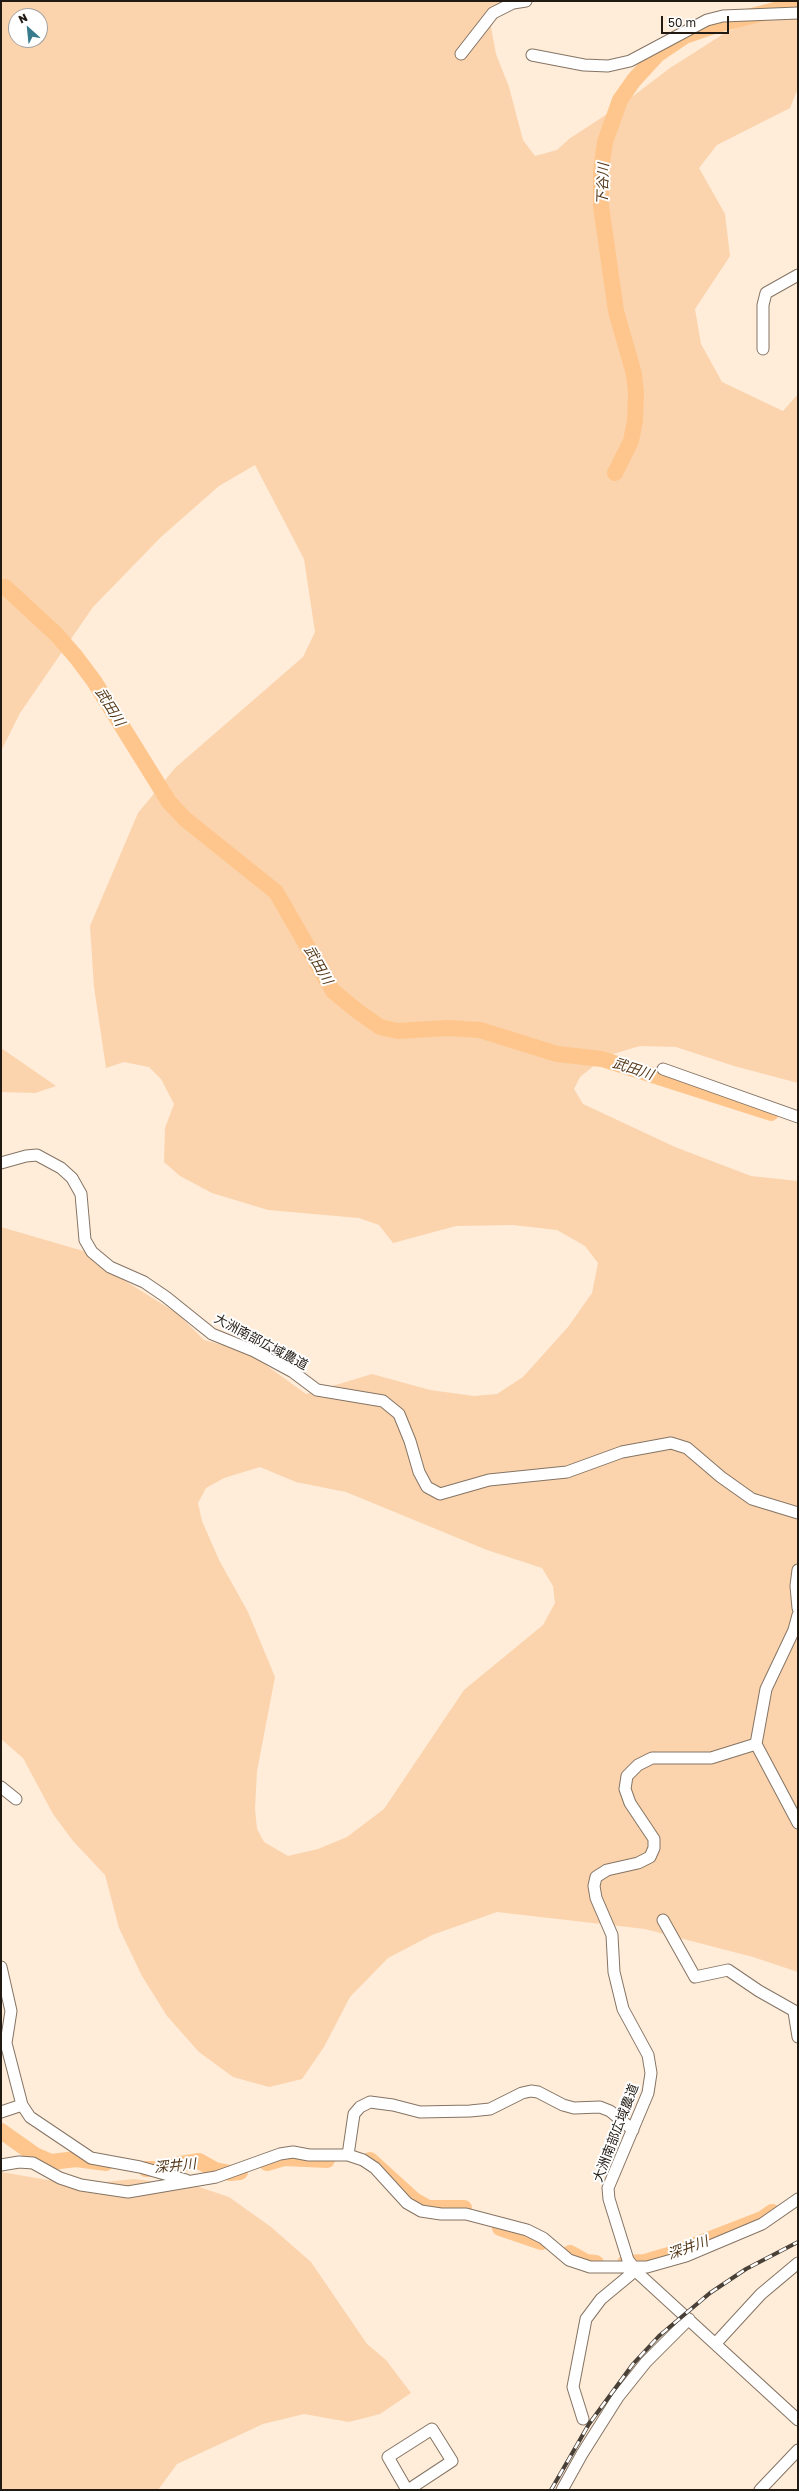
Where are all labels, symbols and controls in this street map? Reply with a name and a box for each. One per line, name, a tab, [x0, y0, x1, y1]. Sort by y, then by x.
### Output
north arrow	[8, 8, 48, 48]
scale bar	[663, 8, 731, 34]
text: N	[16, 10, 29, 25]
text: 50 m	[668, 15, 696, 30]
water label: 下谷川	[594, 163, 612, 205]
water label: 武田川	[92, 685, 128, 729]
water label: 武田川	[300, 943, 336, 987]
water label: 武田川	[610, 1055, 656, 1083]
street label: 大洲南部広域農道	[211, 1311, 311, 1373]
street label: 大洲南部広域農道	[590, 2082, 642, 2184]
water label: 深井川	[153, 2155, 197, 2177]
water label: 深井川	[665, 2233, 711, 2263]

